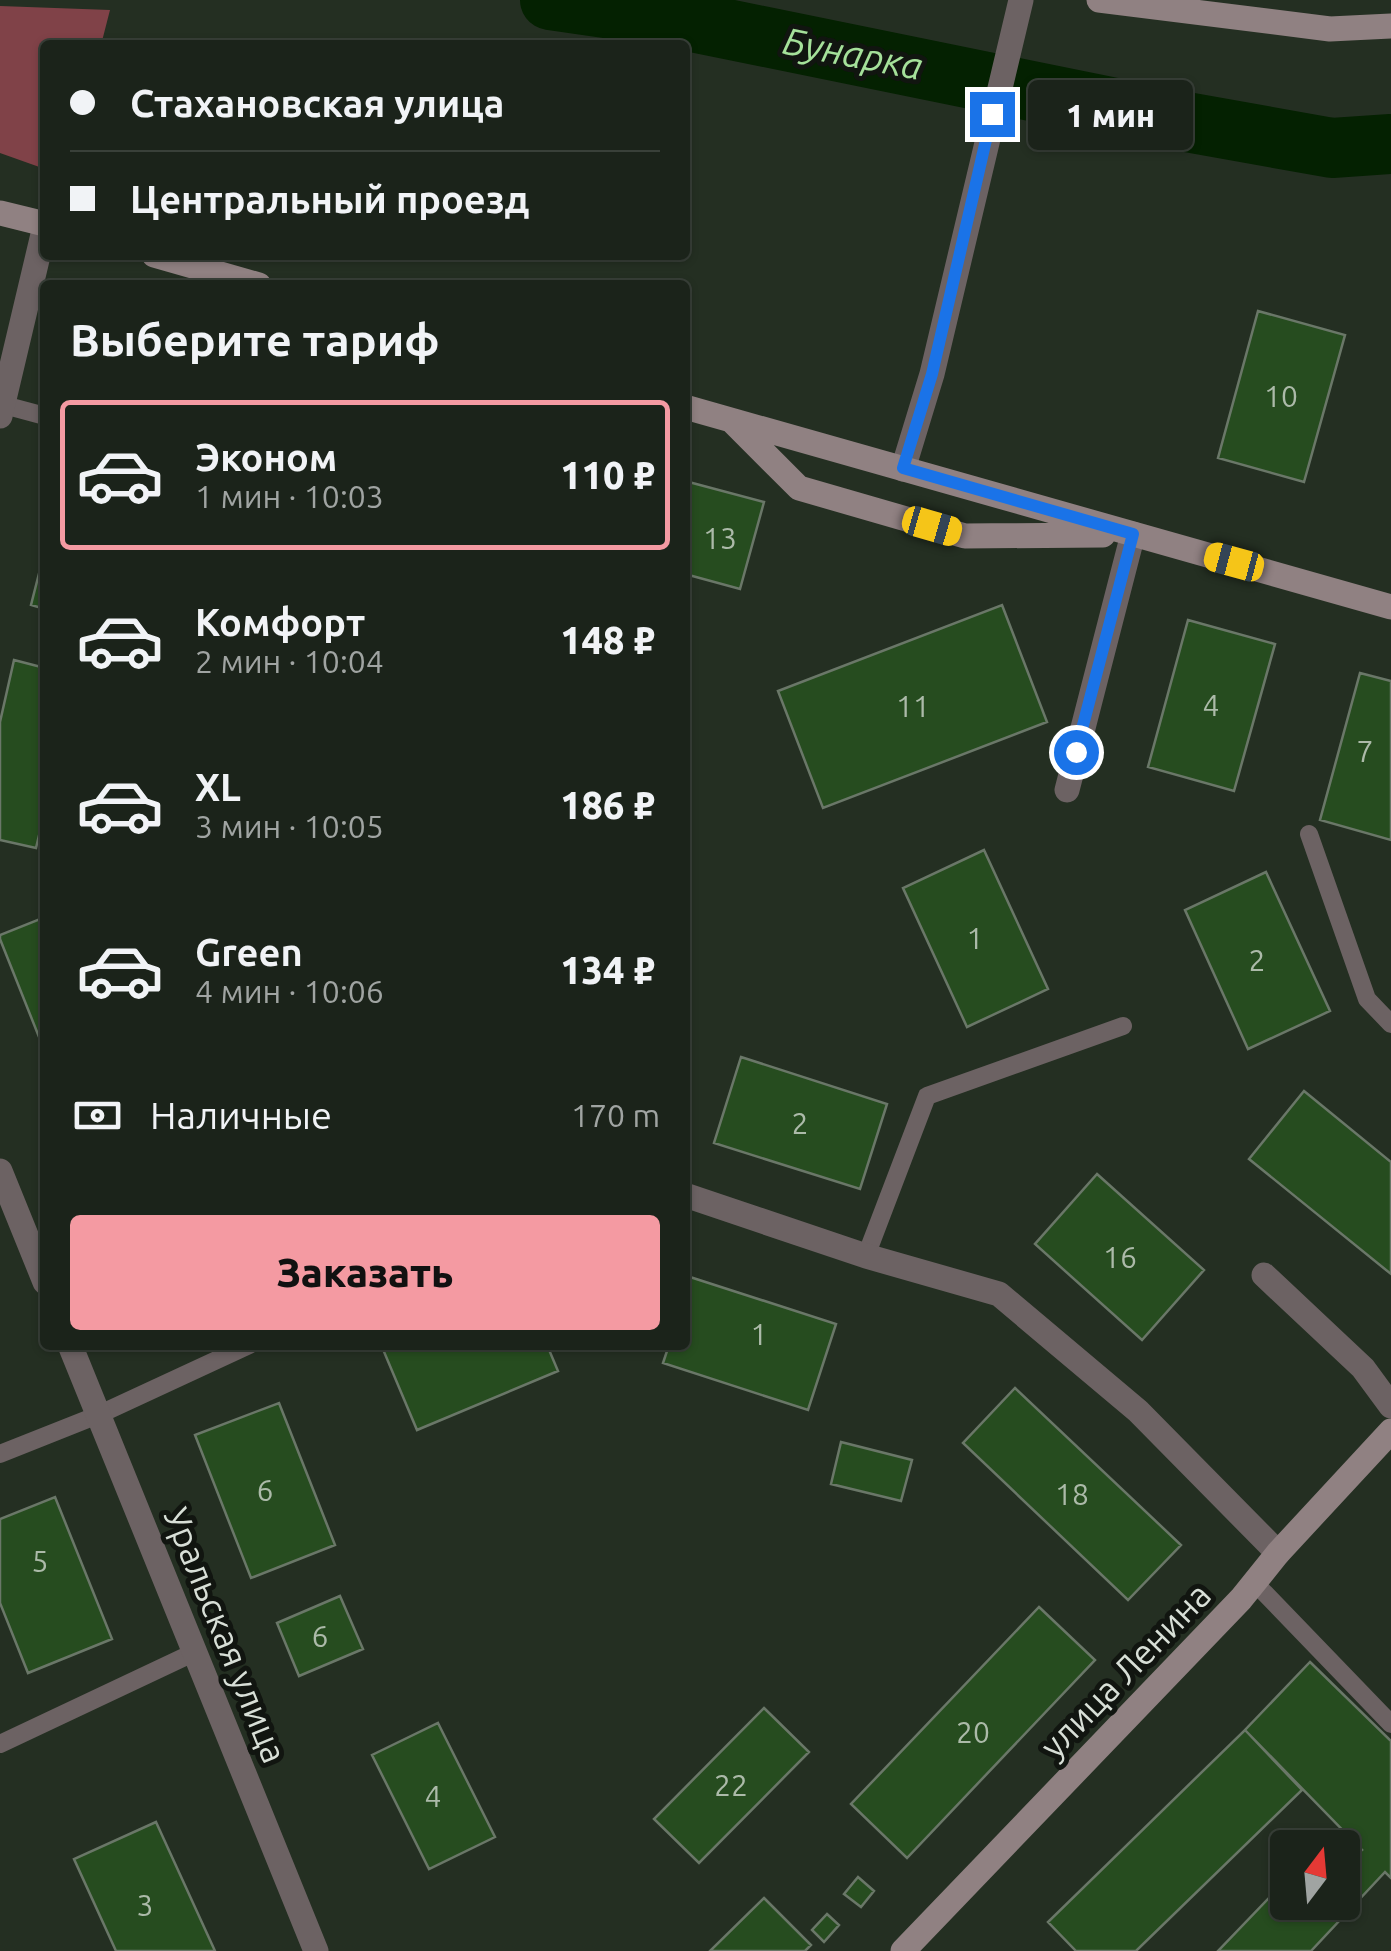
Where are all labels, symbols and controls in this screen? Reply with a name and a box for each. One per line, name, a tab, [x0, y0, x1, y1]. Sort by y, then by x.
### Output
water label: Бунарка	[780, 19, 926, 87]
callout: 1 мин	[1027, 79, 1192, 149]
text: Стахановская улица	[130, 82, 504, 124]
route end	[970, 92, 1015, 137]
text: 1 мин	[1066, 97, 1155, 133]
text: Центральный проезд	[130, 178, 529, 220]
text: Выберите тариф	[70, 314, 440, 365]
house number: 10	[1264, 379, 1298, 413]
icon: car	[75, 430, 165, 520]
text: Эконом	[195, 436, 337, 478]
text: 110 ₽	[560, 454, 655, 496]
text: 1 мин · 10:03	[195, 478, 384, 514]
car	[899, 503, 965, 549]
house number: 13	[703, 521, 737, 555]
car	[1201, 540, 1267, 584]
icon: car	[75, 595, 165, 685]
text: Комфорт	[195, 601, 365, 643]
text: 148 ₽	[560, 619, 655, 661]
text: 2 мин · 10:04	[195, 643, 384, 679]
house number: 4	[1203, 688, 1219, 722]
house number: 11	[896, 689, 930, 723]
route start	[1054, 730, 1099, 775]
house number: 7	[1357, 734, 1373, 768]
icon: car	[75, 760, 165, 850]
text: XL	[195, 766, 241, 808]
text: 186 ₽	[560, 784, 655, 826]
text: 3 мин · 10:05	[195, 808, 384, 844]
house number: 1	[967, 921, 983, 955]
icon: car	[75, 925, 165, 1015]
text: Green	[195, 931, 303, 973]
house number: 2	[1249, 943, 1265, 977]
text: 134 ₽	[560, 949, 655, 991]
text: 4 мин · 10:06	[195, 973, 384, 1009]
icon: cash	[70, 1088, 125, 1143]
text: Наличные	[150, 1094, 332, 1136]
text: 170 m	[571, 1097, 660, 1133]
house number: 2	[792, 1106, 808, 1140]
button: Заказать	[70, 1215, 660, 1330]
house number: 16	[1103, 1240, 1137, 1274]
house number: 1	[751, 1317, 767, 1351]
house number: 6	[257, 1473, 273, 1507]
house number: 18	[1055, 1477, 1089, 1511]
street label: Уральская улица	[157, 1502, 295, 1768]
house number: 5	[32, 1544, 48, 1578]
street label: улица Ленина	[1032, 1574, 1218, 1766]
house number: 6	[312, 1619, 328, 1653]
house number: 20	[956, 1715, 990, 1749]
house number: 22	[714, 1768, 748, 1802]
house number: 4	[425, 1779, 441, 1813]
north arrow	[1270, 1830, 1360, 1920]
map controls	[1270, 1830, 1360, 1920]
house number: 3	[137, 1888, 153, 1922]

